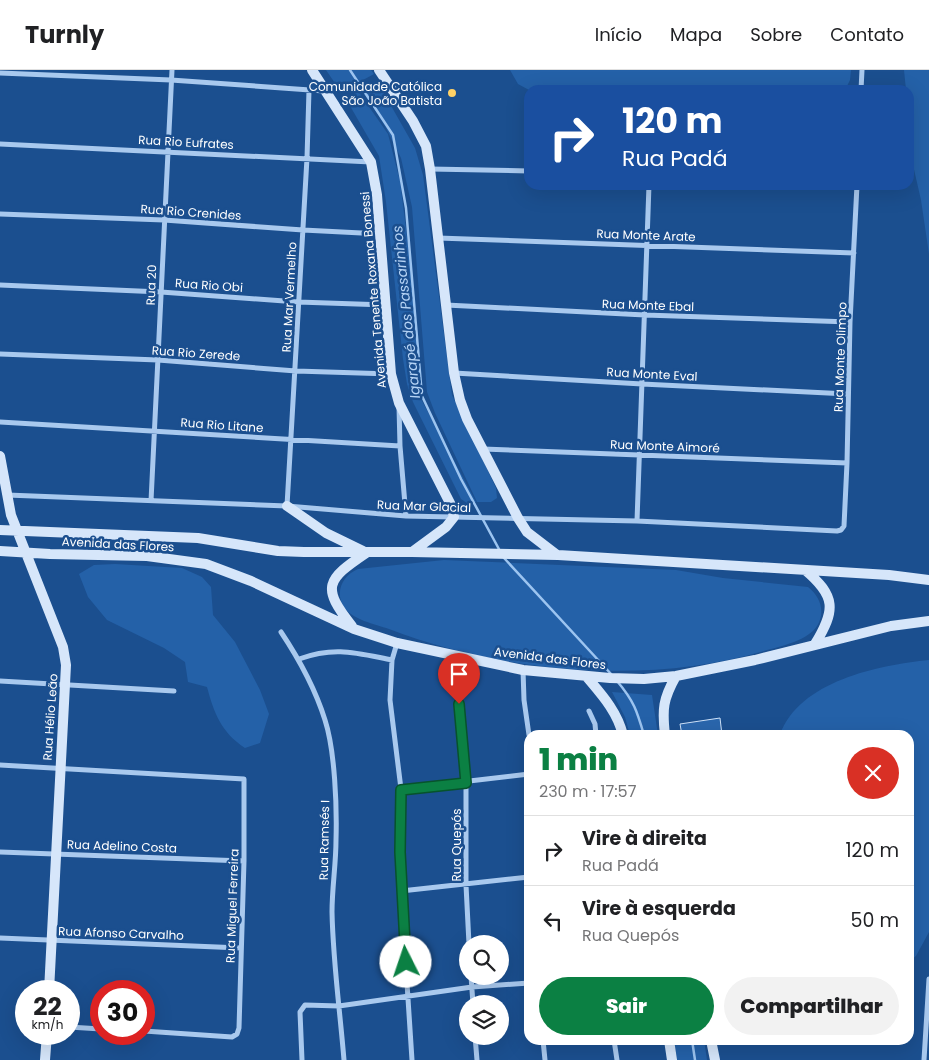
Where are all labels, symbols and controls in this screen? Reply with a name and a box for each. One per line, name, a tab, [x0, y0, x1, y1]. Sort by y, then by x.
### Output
text: Turnly	[25, 18, 104, 51]
text: Início	[595, 22, 642, 47]
text: Mapa	[670, 22, 722, 47]
text: Sobre	[750, 22, 802, 47]
text: Contato	[830, 22, 904, 47]
place label: Comunidade Católica São João Batista	[309, 78, 442, 109]
marker: Comunidade Católica São João Batista	[446, 87, 458, 99]
text: 120 m	[622, 96, 722, 145]
icon: right	[539, 105, 604, 170]
street label: Rua Rio Eufrates	[138, 131, 234, 153]
text: Rua Padá	[622, 143, 728, 174]
street label: Avenida Tenente Roxana Bonessi	[356, 191, 390, 389]
street label: Rua Rio Crenides	[140, 200, 242, 224]
water label: Igarapé dos Passarinhos	[387, 225, 425, 399]
street label: Rua Monte Arate	[596, 225, 696, 245]
street label: Rua Mar Vermelho	[278, 241, 300, 353]
street label: Rua 20	[142, 264, 160, 306]
street label: Rua Rio Obi	[175, 274, 244, 296]
street label: Rua Monte Ebal	[602, 295, 694, 315]
street label: Rua Monte Olimpo	[830, 301, 850, 413]
street label: Rua Rio Zerede	[151, 341, 241, 365]
street label: Rua Monte Eval	[606, 363, 698, 385]
street label: Rua Rio Litane	[180, 414, 264, 436]
street label: Rua Monte Aimoré	[610, 436, 720, 456]
street label: Rua Mar Glacial	[377, 496, 471, 516]
street label: Avenida das Flores	[61, 533, 175, 555]
street label: Avenida das Flores	[493, 643, 607, 673]
pin	[438, 653, 480, 704]
icon: arrive	[445, 660, 473, 688]
street label: Rua Hélio Leão	[38, 673, 62, 761]
text: 1 min	[539, 738, 618, 781]
button: close	[847, 747, 899, 799]
text: 230 m · 17:57	[539, 780, 636, 803]
street label: Rua Ramsés I	[315, 800, 333, 880]
street label: Rua Quepós	[448, 809, 465, 881]
text: Vire à direita	[582, 825, 707, 852]
street label: Rua Adelino Costa	[67, 836, 177, 856]
icon: right	[539, 837, 567, 865]
text: 120 m	[845, 837, 899, 864]
street label: Rua Miguel Ferreira	[222, 849, 242, 963]
text: Rua Padá	[582, 854, 659, 877]
text: Vire à esquerda	[582, 895, 736, 922]
icon: left	[539, 907, 567, 935]
text: 50 m	[850, 907, 899, 934]
street label: Rua Afonso Carvalho	[58, 922, 184, 944]
text: Rua Quepós	[582, 924, 679, 947]
position arrow	[379, 935, 431, 987]
map controls	[459, 935, 509, 1045]
button: search	[459, 935, 509, 985]
button: Sair	[539, 977, 714, 1035]
button: Compartilhar	[724, 977, 899, 1035]
speed limit sign: 30	[90, 980, 155, 1045]
text: 22	[33, 989, 62, 1024]
button: layers	[459, 995, 509, 1045]
text: km/h	[32, 1016, 63, 1033]

